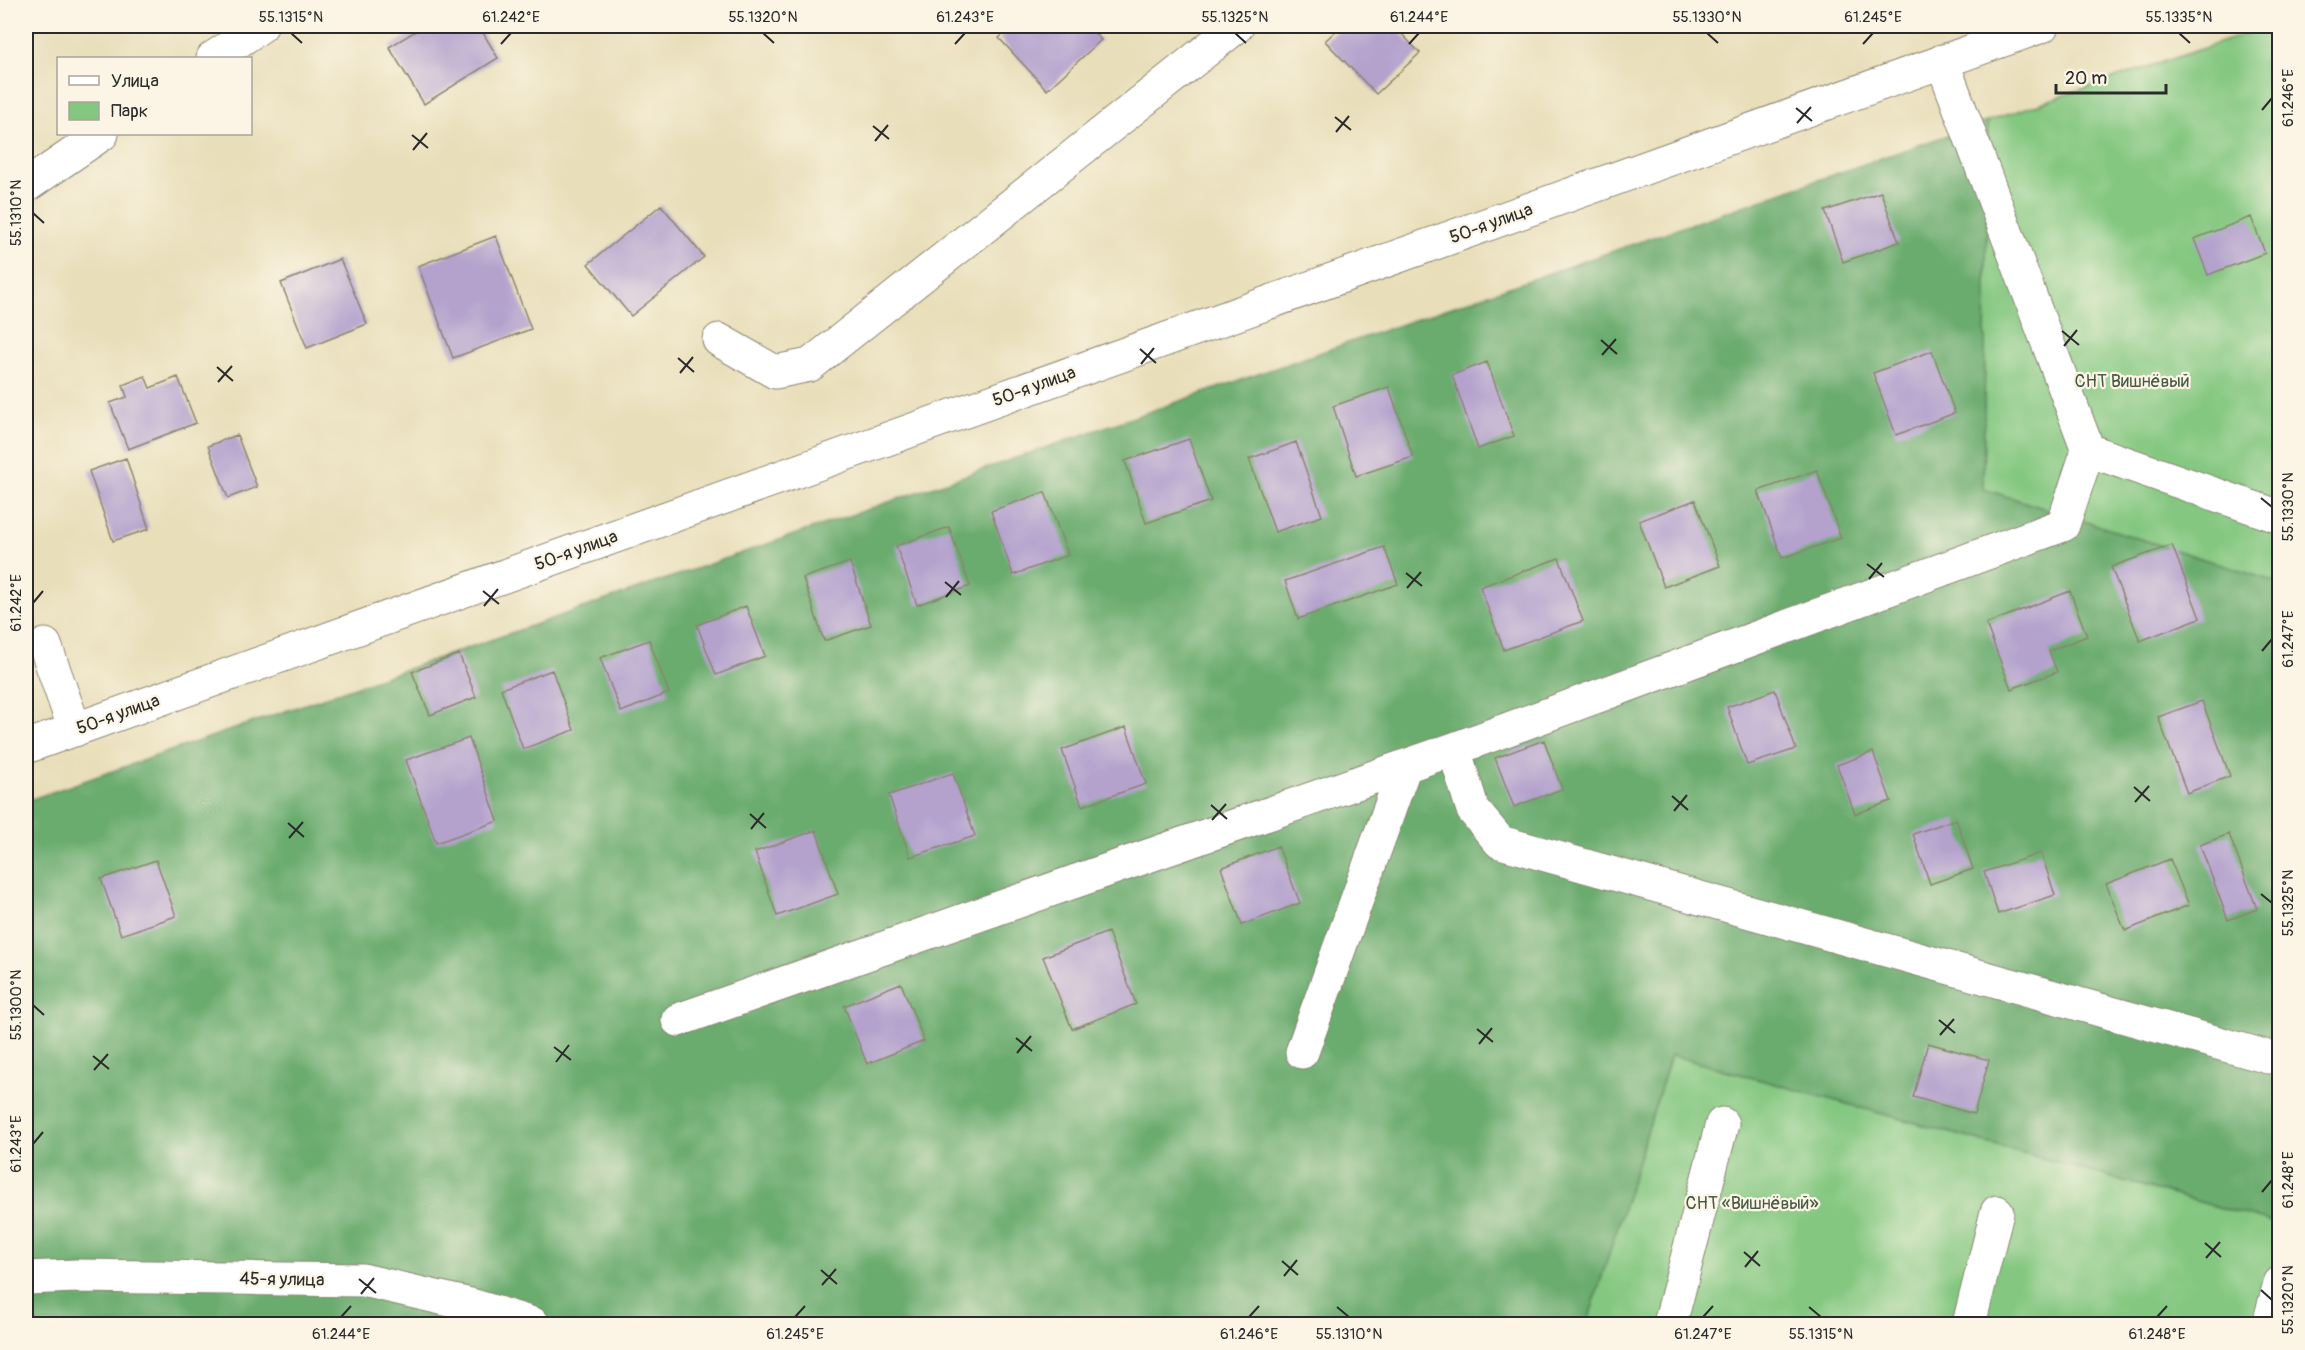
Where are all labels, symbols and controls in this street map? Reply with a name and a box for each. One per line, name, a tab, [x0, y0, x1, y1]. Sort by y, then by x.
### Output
text: 55.1315°N	[259, 8, 323, 27]
text: 61.242°E	[482, 8, 540, 27]
text: 55.1320°N	[728, 8, 798, 27]
text: 61.243°E	[936, 8, 994, 27]
text: 55.1325°N	[1201, 8, 1269, 27]
text: 61.244°E	[1390, 8, 1448, 27]
text: 55.1330°N	[1672, 8, 1742, 27]
text: 61.245°E	[1844, 8, 1902, 27]
text: 55.1335°N	[2146, 8, 2213, 27]
legend	[57, 57, 252, 135]
scale bar	[2056, 57, 2166, 95]
text: 20 m	[2065, 67, 2107, 90]
text: 61.246°E	[2279, 69, 2298, 127]
text: Улица	[111, 70, 159, 93]
text: Парк	[111, 100, 148, 123]
text: 55.1310°N	[7, 180, 26, 246]
street label: 50-я улица	[1446, 198, 1536, 249]
street label: 50-я улица	[989, 361, 1079, 412]
park label: СНТ Вишнёвый	[2074, 370, 2190, 393]
text: 55.1330°N	[2279, 472, 2298, 542]
street label: 50-я улица	[531, 525, 621, 576]
text: 61.242°E	[7, 574, 26, 632]
text: 61.247°E	[2279, 610, 2298, 668]
street label: 50-я улица	[73, 689, 163, 740]
text: 55.1325°N	[2279, 869, 2298, 937]
text: 55.1300°N	[7, 970, 26, 1040]
text: 61.243°E	[7, 1115, 26, 1173]
text: 61.248°E	[2279, 1151, 2298, 1208]
park label: СНТ «Вишнёвый»	[1685, 1192, 1819, 1215]
text: 55.1320°N	[2279, 1265, 2298, 1335]
street label: 45-я улица	[239, 1267, 325, 1292]
text: 61.244°E	[312, 1325, 370, 1344]
text: 61.245°E	[766, 1325, 824, 1344]
text: 61.246°E	[1220, 1325, 1278, 1344]
text: 55.1310°N	[1316, 1325, 1382, 1344]
text: 61.247°E	[1674, 1325, 1732, 1344]
text: 55.1315°N	[1789, 1325, 1853, 1344]
text: 61.248°E	[2129, 1325, 2186, 1344]

